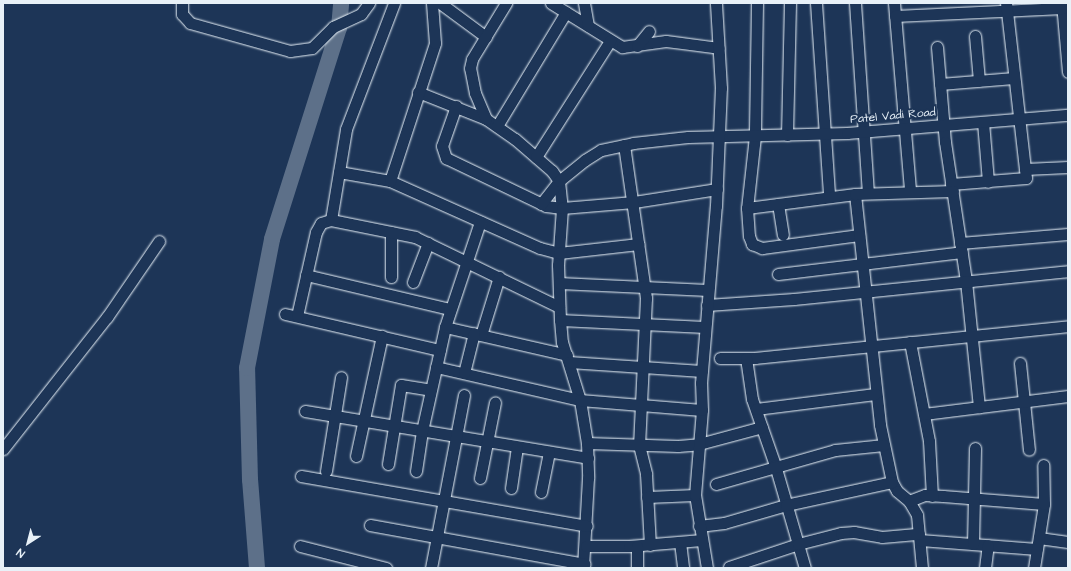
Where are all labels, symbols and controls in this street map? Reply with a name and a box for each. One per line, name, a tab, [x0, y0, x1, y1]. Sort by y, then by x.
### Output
street label: Patel Vadi Road	[850, 105, 936, 127]
north arrow	[8, 523, 48, 563]
text: N	[13, 545, 28, 561]

